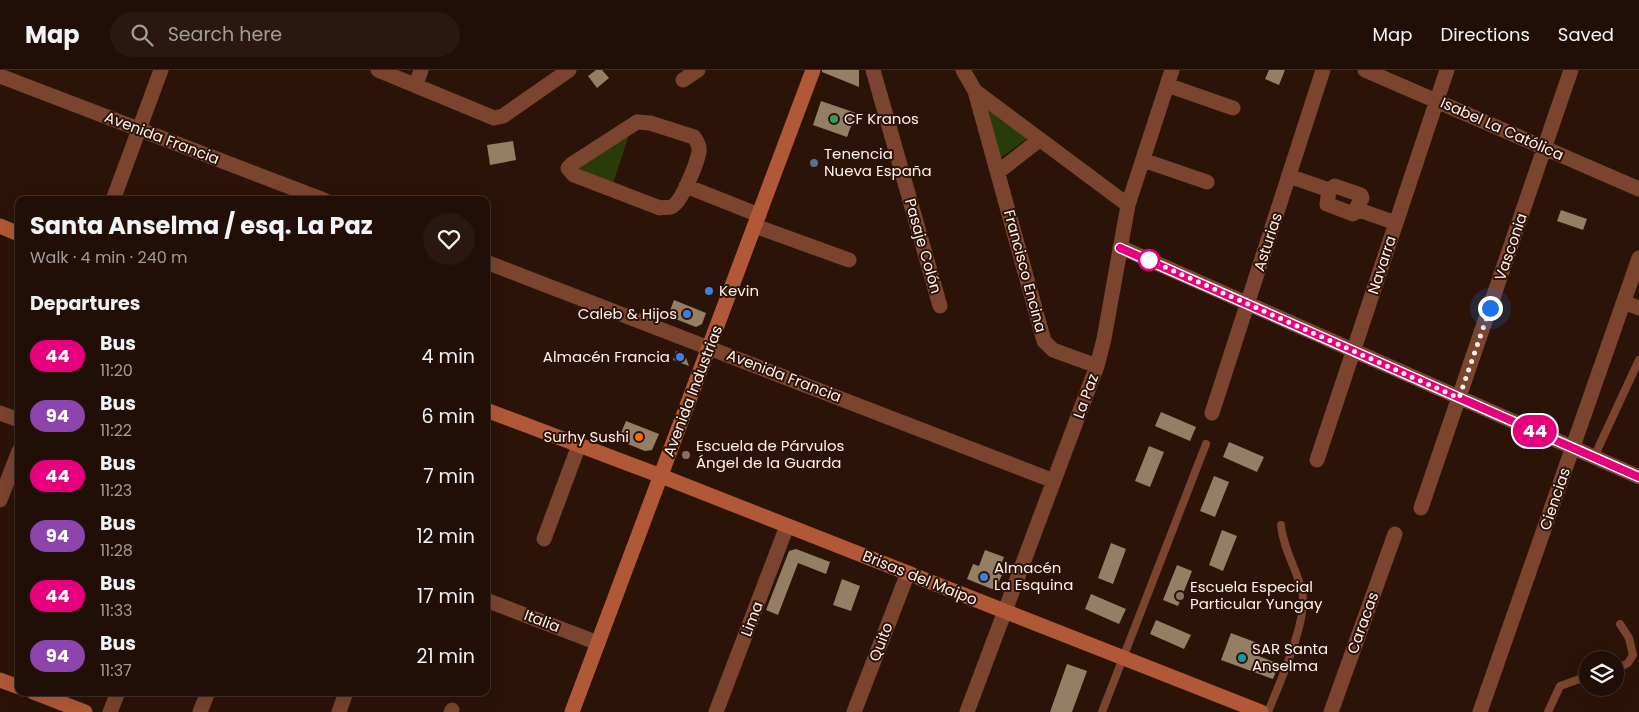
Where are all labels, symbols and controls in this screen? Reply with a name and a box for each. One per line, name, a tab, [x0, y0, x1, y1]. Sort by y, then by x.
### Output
search box	[110, 12, 460, 57]
text: Map	[25, 18, 80, 51]
icon: search	[128, 21, 156, 49]
text: Search here	[168, 21, 282, 48]
text: Map	[1373, 22, 1412, 47]
text: Directions	[1440, 22, 1530, 47]
text: Saved	[1558, 22, 1614, 47]
street label: Isabel La Católica	[1437, 92, 1567, 165]
street label: Avenida Francia	[102, 106, 223, 169]
place label: CF Kranos	[844, 108, 919, 129]
marker: CF Kranos	[828, 113, 840, 125]
place label: Tenencia Nueva España	[824, 143, 932, 181]
marker: Tenencia Nueva España	[808, 157, 820, 169]
street label: Pasaje Colón	[900, 196, 947, 296]
street label: Francisco Encina	[999, 207, 1052, 334]
text: Santa Anselma / esq. La Paz	[30, 209, 373, 242]
street label: Asturias	[1248, 210, 1287, 274]
street label: Vasconia	[1489, 210, 1532, 283]
button: heart	[423, 213, 475, 265]
street label: Navarra	[1362, 233, 1401, 297]
text: Walk · 4 min · 240 m	[30, 246, 188, 269]
unlabelled marker	[1138, 249, 1160, 271]
place label: Kevin	[719, 280, 759, 301]
marker: Kevin	[703, 285, 715, 297]
text: Departures	[30, 290, 140, 317]
your location	[1478, 296, 1503, 321]
place label: Caleb & Hijos	[578, 303, 677, 324]
marker: Caleb & Hijos	[681, 308, 693, 320]
street label: Avenida Industrias	[658, 322, 727, 459]
text: Bus	[100, 330, 136, 357]
text: 44	[45, 343, 70, 368]
text: 4 min	[422, 343, 475, 370]
street label: Avenida Francia	[724, 344, 845, 407]
place label: Almacén Francia	[543, 346, 670, 367]
marker: Almacén Francia	[674, 351, 686, 363]
text: 11:20	[100, 359, 133, 382]
street label: La Paz	[1068, 370, 1103, 421]
text: Bus	[100, 390, 136, 417]
text: 94	[46, 403, 69, 428]
text: 6 min	[421, 403, 475, 430]
line badge: 44	[1512, 415, 1558, 447]
text: 44	[1523, 418, 1547, 443]
text: 11:22	[100, 419, 132, 442]
place label: Surhy Sushi	[543, 426, 629, 447]
marker: Surhy Sushi	[633, 431, 645, 443]
place label: Escuela de Párvulos Ángel de la Guarda	[696, 435, 845, 473]
marker: Escuela de Párvulos Ángel de la Guarda	[680, 449, 692, 461]
text: Bus	[100, 450, 136, 477]
text: 44	[45, 463, 70, 488]
text: 7 min	[423, 463, 475, 490]
street label: Ciencias	[1534, 465, 1575, 533]
text: 11:23	[100, 479, 132, 502]
text: Bus	[100, 510, 136, 537]
text: 94	[46, 523, 69, 548]
text: 12 min	[417, 523, 475, 550]
text: 11:28	[100, 539, 133, 562]
street label: Brisas del Maipo	[860, 545, 981, 610]
place label: Almacén La Esquina	[994, 557, 1073, 595]
text: Bus	[100, 570, 136, 597]
marker: Almacén La Esquina	[978, 571, 990, 583]
place label: Escuela Especial Particular Yungay	[1190, 576, 1323, 614]
text: 44	[45, 583, 70, 608]
text: 17 min	[417, 583, 475, 610]
street label: Caracas	[1342, 589, 1383, 657]
marker: Escuela Especial Particular Yungay	[1174, 590, 1186, 602]
street label: Lima	[735, 598, 768, 639]
text: 11:33	[100, 599, 133, 622]
street label: Italia	[521, 604, 563, 637]
street label: Quito	[864, 619, 898, 664]
text: Bus	[100, 630, 136, 657]
place label: SAR Santa Anselma	[1252, 638, 1328, 676]
text: 94	[46, 643, 69, 668]
text: 21 min	[417, 643, 475, 670]
map controls	[1579, 651, 1624, 696]
button: layers	[1579, 651, 1624, 696]
marker: SAR Santa Anselma	[1236, 652, 1248, 664]
text: 11:37	[100, 659, 132, 682]

